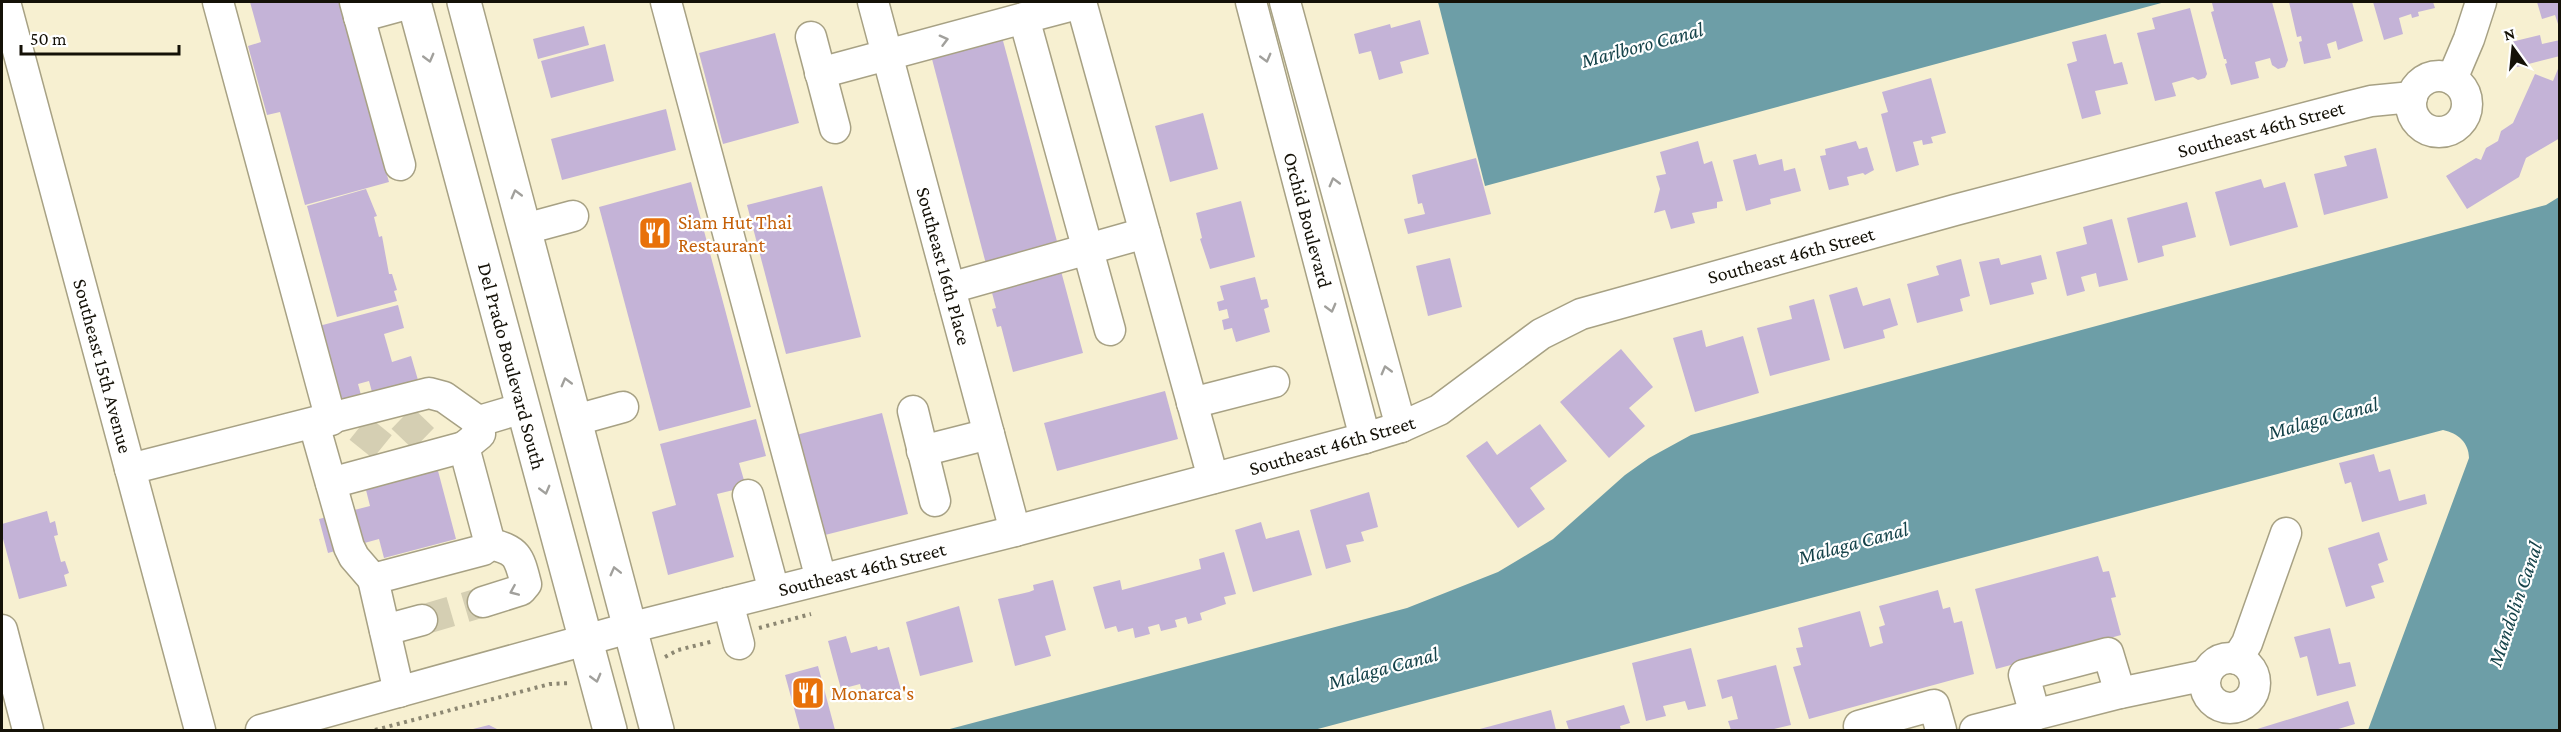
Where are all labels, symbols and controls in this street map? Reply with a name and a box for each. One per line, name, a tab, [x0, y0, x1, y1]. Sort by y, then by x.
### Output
water label: Marlboro Canal	[1577, 17, 1707, 73]
scale bar	[21, 18, 178, 56]
north arrow	[2483, 18, 2543, 78]
text: N	[2502, 24, 2517, 44]
text: 50 m	[30, 29, 67, 49]
one-way arrow	[938, 35, 949, 47]
one-way arrow	[422, 52, 434, 63]
one-way arrow	[1259, 53, 1272, 63]
street label: Southeast 46th Street	[2175, 96, 2347, 162]
street label: Orchid Boulevard	[1279, 150, 1337, 291]
one-way arrow	[1329, 177, 1342, 187]
street label: Southeast 16th Place	[912, 184, 976, 348]
one-way arrow	[511, 189, 523, 200]
place label: Siam Hut Thai Restaurant	[678, 211, 792, 256]
restaurant icon: Siam Hut Thai Restaurant	[637, 215, 673, 251]
street label: Southeast 46th Street	[1705, 222, 1877, 288]
street label: Del Prado Boulevard South	[474, 260, 550, 472]
street label: Southeast 15th Avenue	[69, 276, 137, 456]
one-way arrow	[1324, 302, 1336, 313]
one-way arrow	[1380, 366, 1393, 376]
one-way arrow	[561, 377, 574, 387]
water label: Malaga Canal	[2264, 392, 2382, 444]
street label: Southeast 46th Street	[1246, 411, 1418, 479]
one-way arrow	[538, 484, 551, 494]
water label: Malaga Canal	[1794, 517, 1912, 569]
street label: Southeast 46th Street	[776, 537, 948, 600]
water label: Mandolin Canal	[2482, 538, 2548, 670]
one-way arrow	[609, 566, 622, 576]
one-way arrow	[509, 584, 520, 596]
water label: Malaga Canal	[1324, 642, 1442, 694]
one-way arrow	[589, 672, 601, 683]
restaurant icon: Monarca's	[790, 675, 826, 711]
place label: Monarca's	[831, 682, 914, 704]

